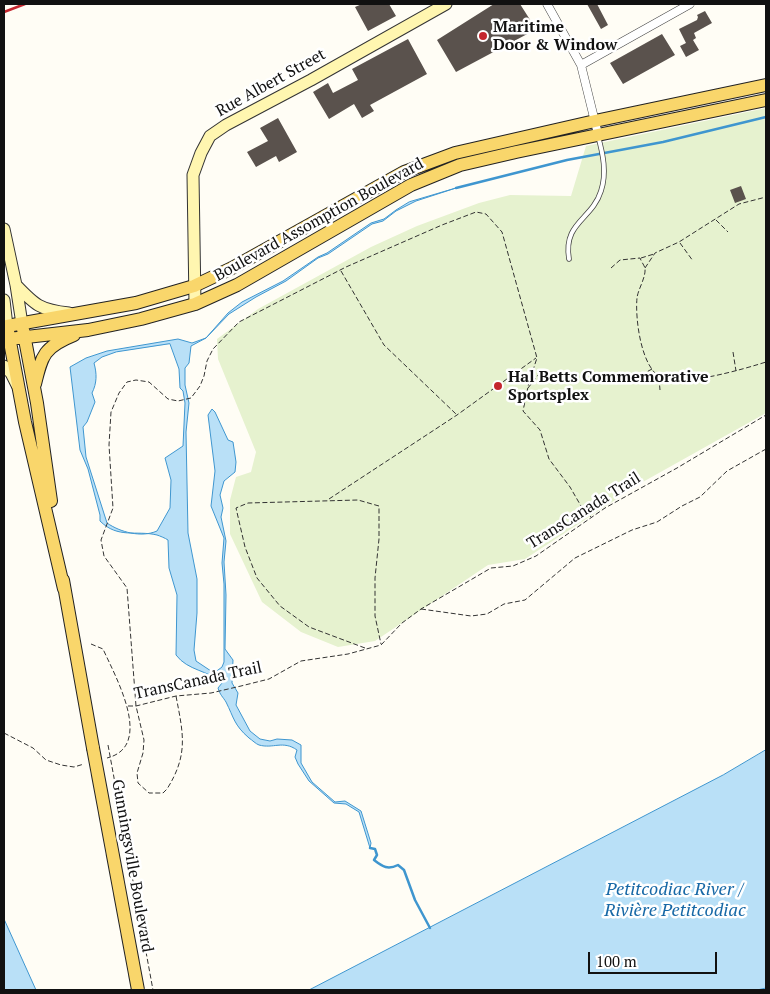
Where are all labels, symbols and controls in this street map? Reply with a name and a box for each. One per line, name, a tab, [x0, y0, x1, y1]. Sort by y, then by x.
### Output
place label: Maritime Door & Window	[493, 17, 617, 55]
marker: Maritime Door & Window	[477, 30, 489, 42]
street label: Rue Albert Street	[213, 45, 329, 121]
street label: Boulevard Assomption Boulevard	[211, 154, 427, 286]
place label: Hal Betts Commemorative Sportsplex	[508, 367, 709, 405]
marker: Hal Betts Commemorative Sportsplex	[492, 380, 504, 392]
street label: TransCanada Trail	[524, 468, 644, 554]
street label: TransCanada Trail	[132, 658, 264, 704]
street label: Gunningsville Boulevard	[107, 778, 157, 954]
water label: Petitcodiac River / Rivière Petitcodiac	[604, 879, 746, 922]
scale bar	[590, 942, 719, 974]
text: 100 m	[596, 951, 637, 971]

